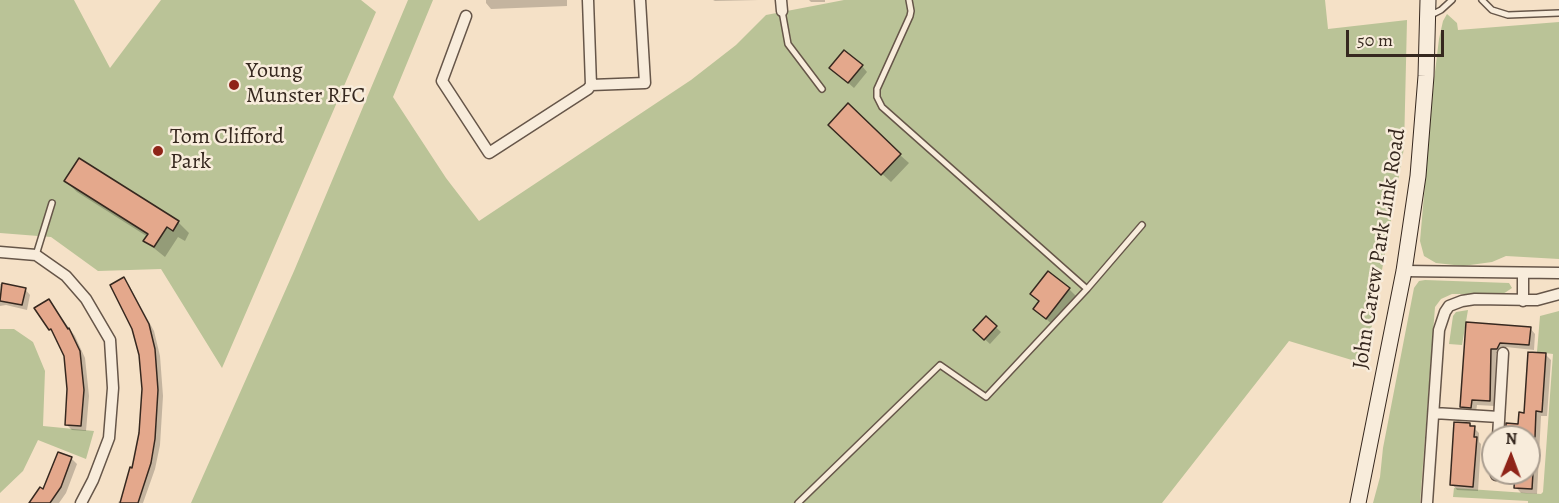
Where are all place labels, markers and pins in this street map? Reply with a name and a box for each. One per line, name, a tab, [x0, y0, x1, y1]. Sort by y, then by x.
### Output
place label: Young Munster RFC	[246, 59, 365, 110]
marker: Young Munster RFC	[227, 78, 241, 92]
place label: Tom Clifford Park	[170, 125, 284, 176]
marker: Tom Clifford Park	[151, 144, 165, 158]

